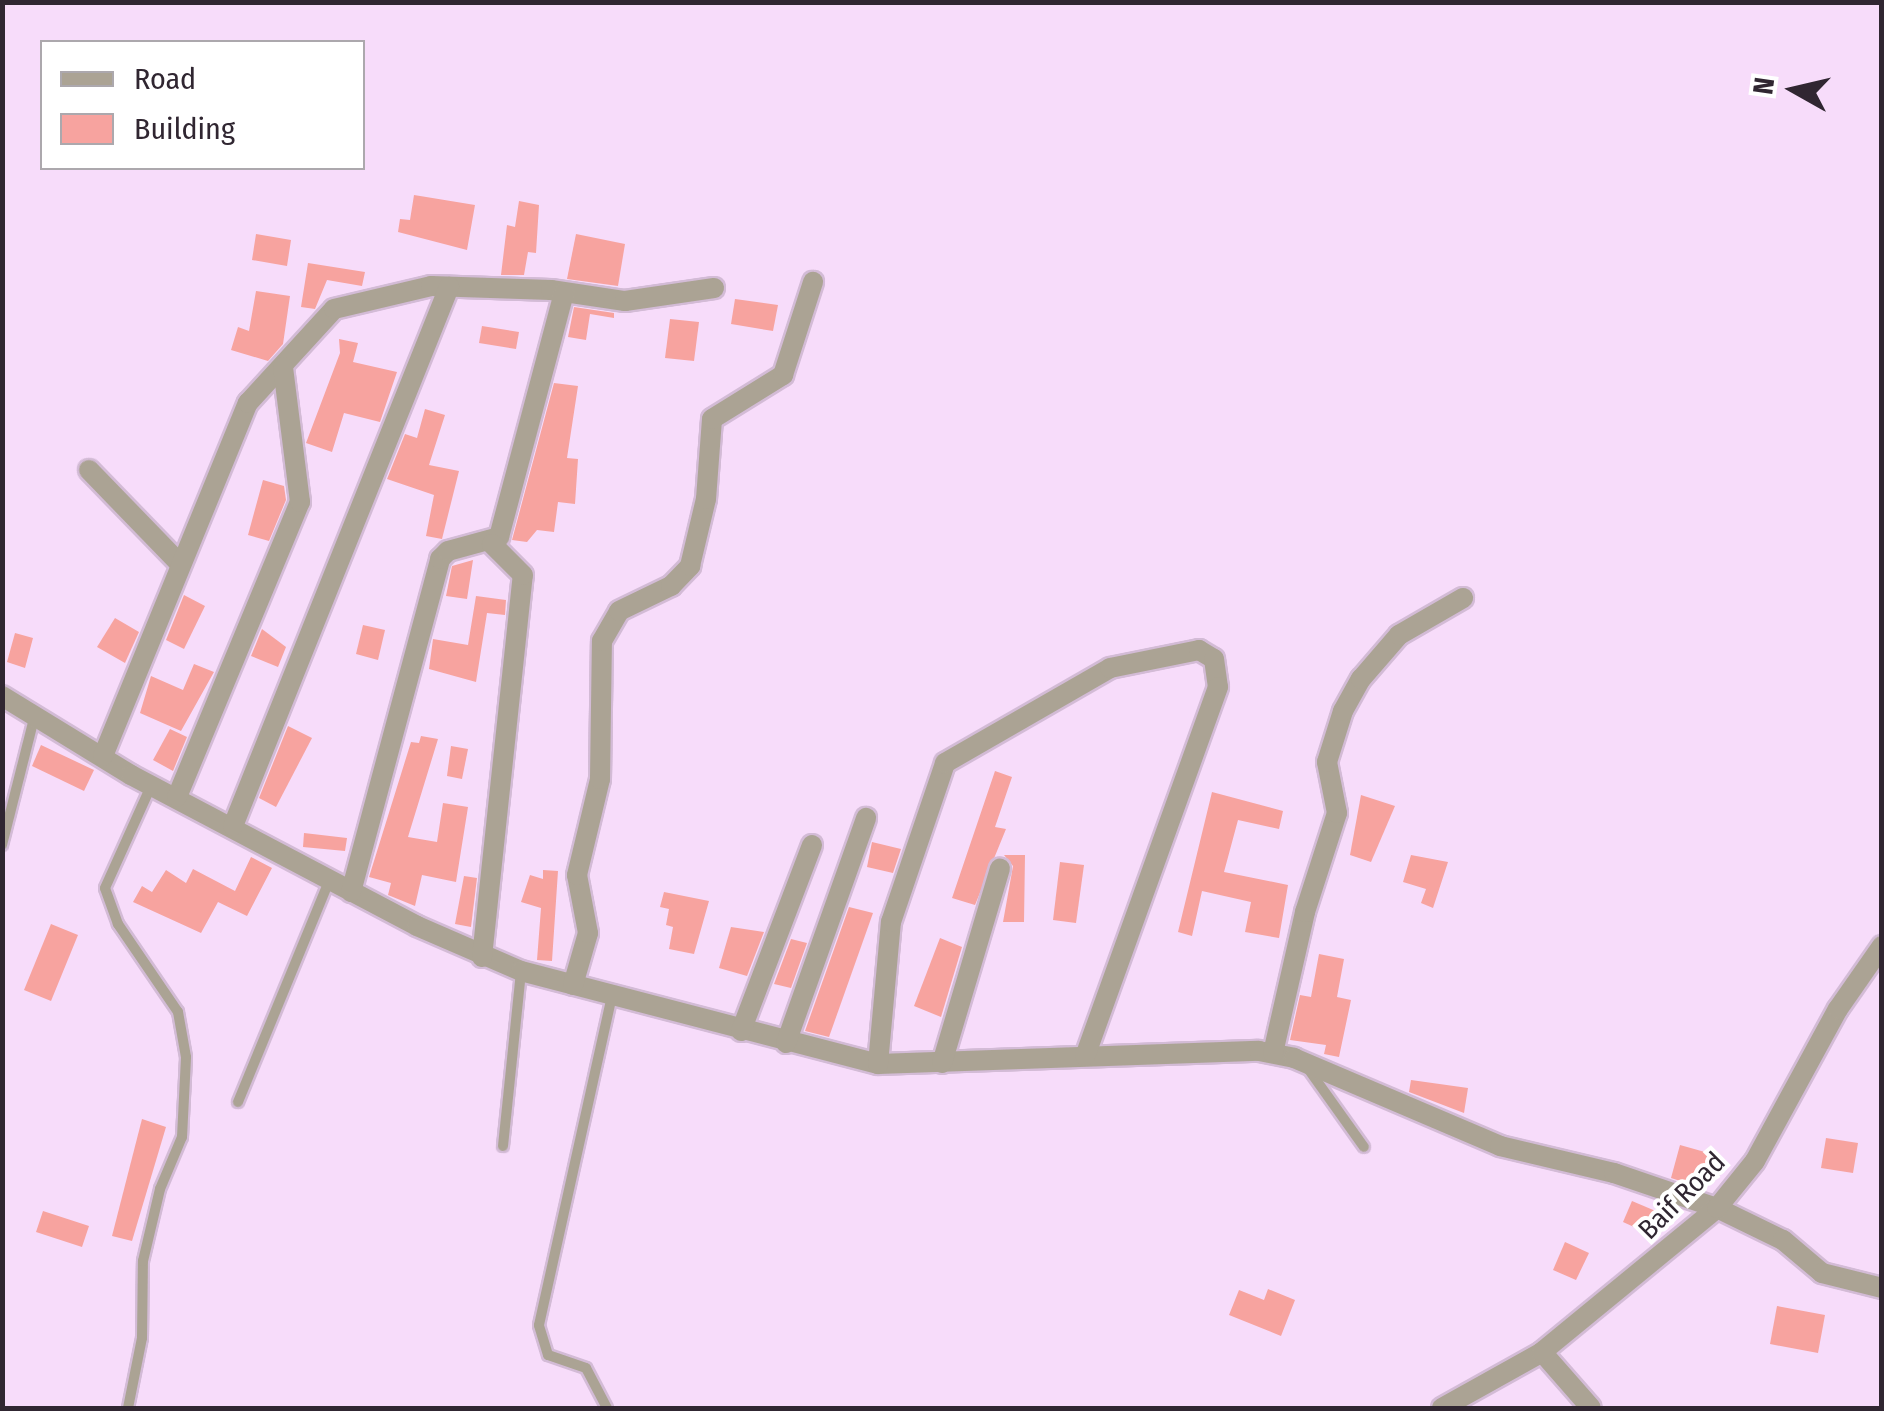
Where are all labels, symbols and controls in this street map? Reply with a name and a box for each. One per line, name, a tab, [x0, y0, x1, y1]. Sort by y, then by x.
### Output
legend	[40, 40, 365, 170]
north arrow	[1744, 40, 1844, 140]
text: Road	[134, 61, 196, 97]
text: N	[1746, 75, 1781, 96]
text: Building	[134, 111, 235, 147]
street label: Baif Road	[1631, 1145, 1733, 1247]

